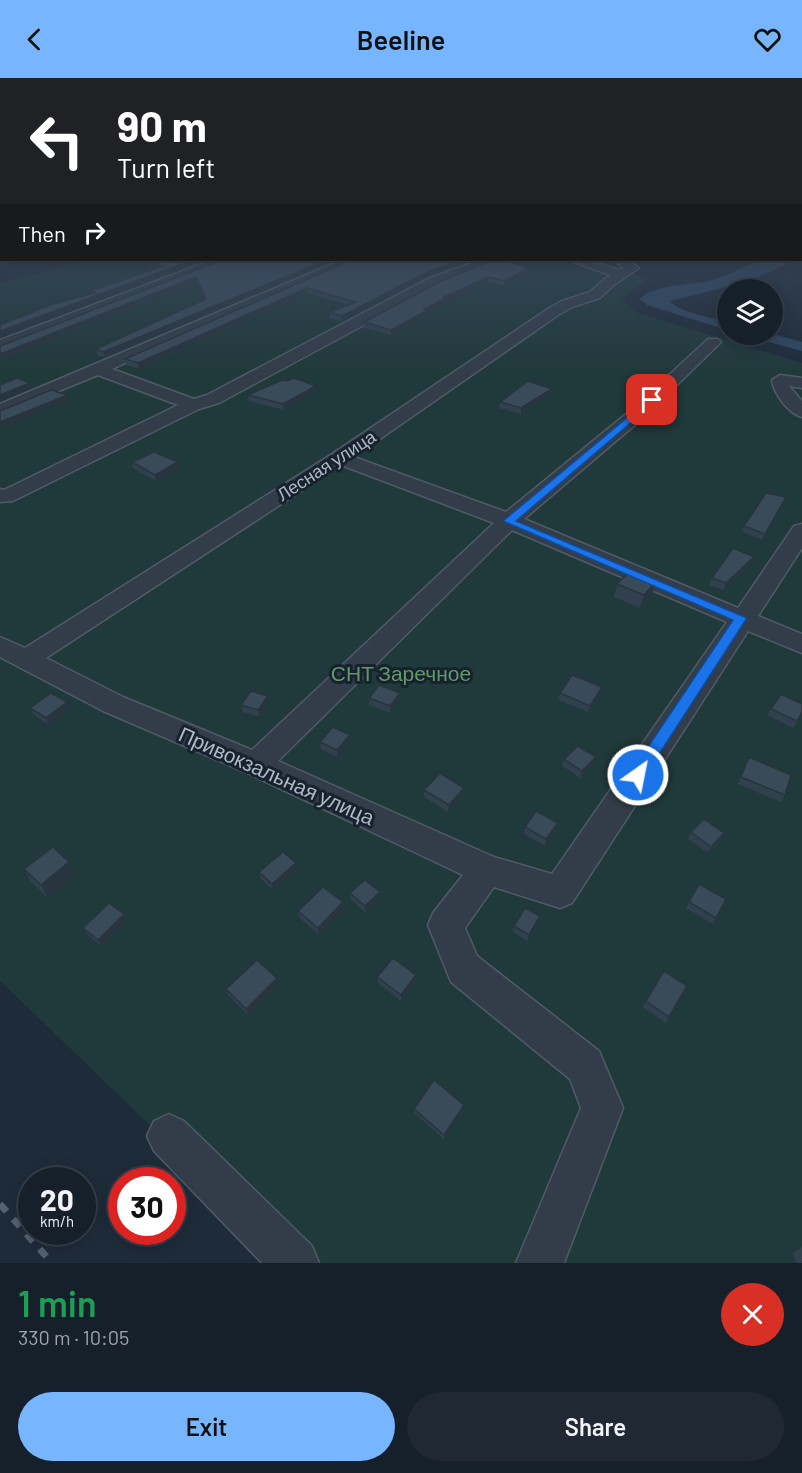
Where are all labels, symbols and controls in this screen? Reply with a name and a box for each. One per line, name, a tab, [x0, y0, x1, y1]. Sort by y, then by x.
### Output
icon: back	[18, 23, 51, 56]
text: Beeline	[357, 23, 445, 55]
icon: heart	[751, 23, 784, 56]
text: 90 m	[117, 100, 207, 150]
icon: left	[18, 102, 96, 180]
text: Turn left	[117, 151, 215, 183]
icon: right	[78, 216, 111, 249]
text: Then	[18, 220, 66, 246]
map controls	[717, 279, 783, 345]
button: layers	[717, 279, 783, 345]
pin	[626, 374, 677, 425]
icon: arrive	[635, 383, 668, 416]
street label: Лесная улица	[272, 424, 380, 505]
park label: СНТ Заречное	[331, 660, 471, 685]
street label: Привокзальная улица	[175, 721, 379, 830]
position arrow	[606, 743, 670, 807]
speed limit sign: 30	[108, 1167, 186, 1245]
text: 20	[40, 1181, 74, 1217]
text: km/h	[40, 1212, 74, 1230]
text: 1 min	[18, 1281, 97, 1324]
button: close	[721, 1283, 784, 1346]
text: 330 m · 10:05	[18, 1325, 129, 1349]
button: Exit	[18, 1392, 395, 1461]
button: Share	[407, 1392, 784, 1461]

